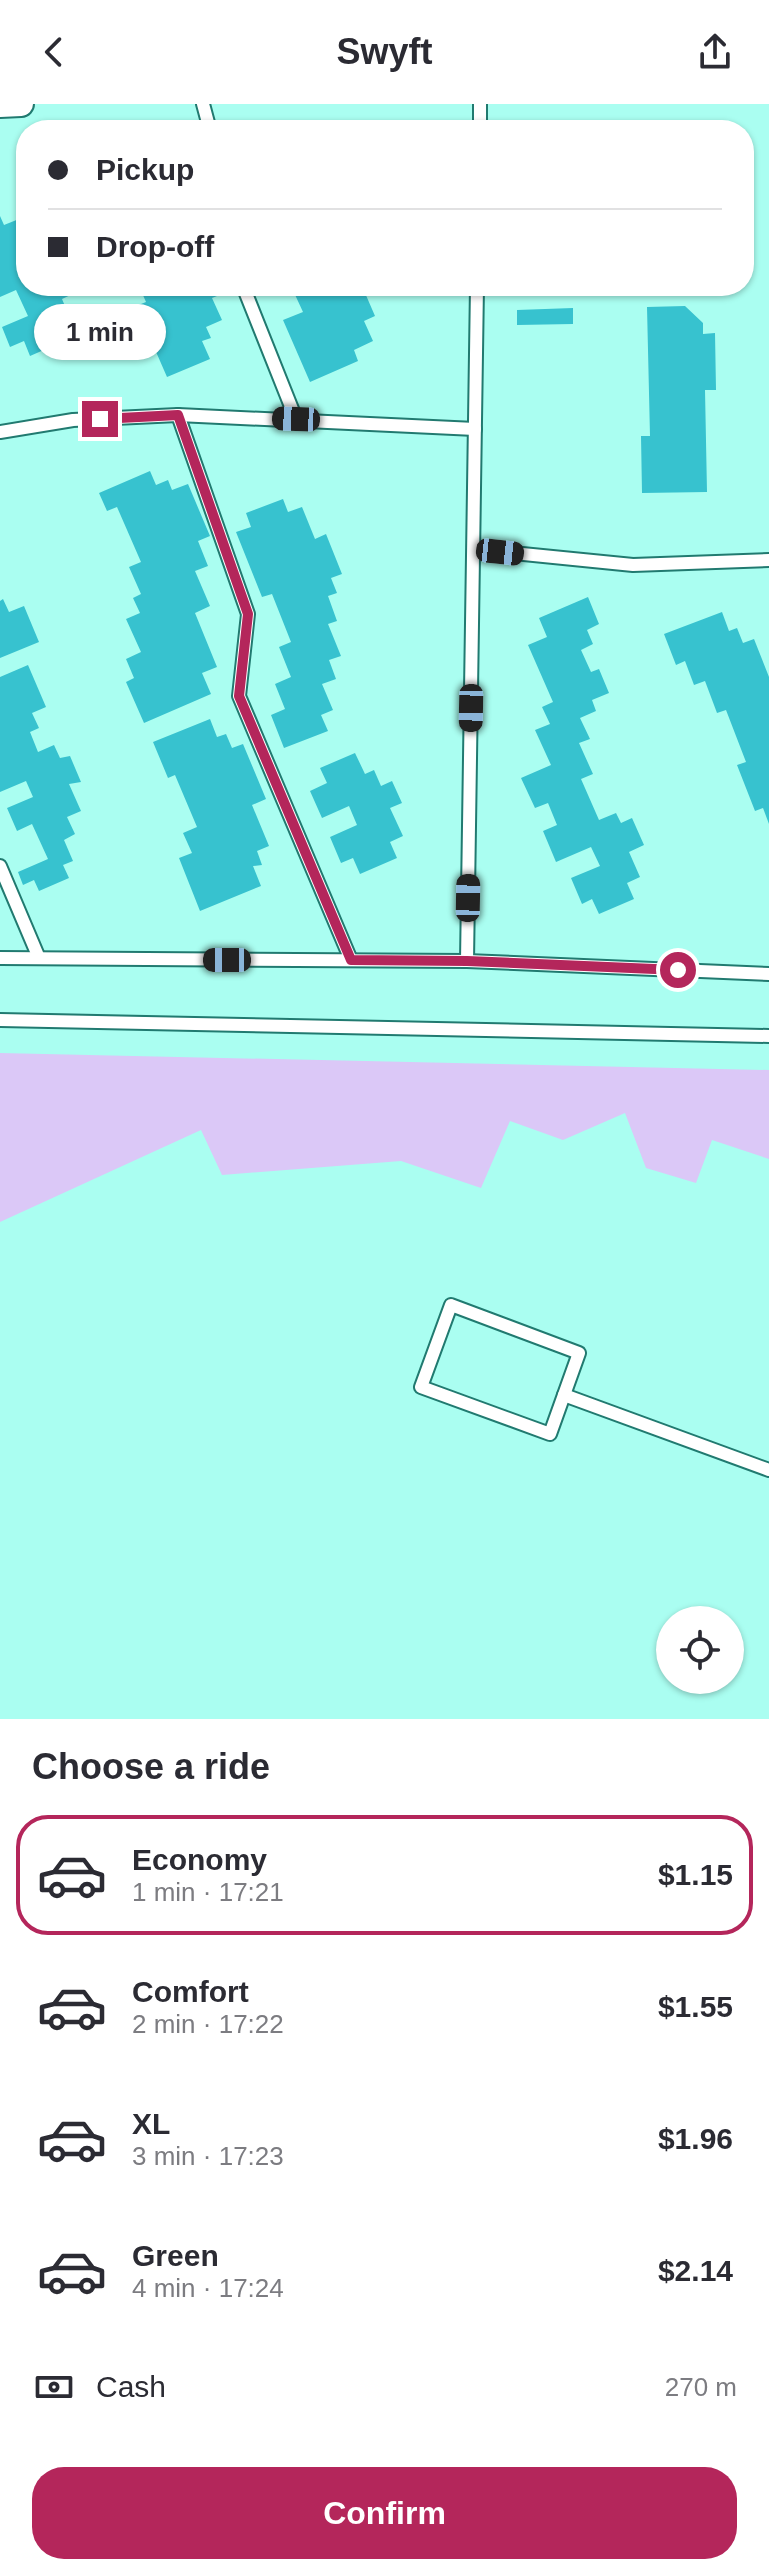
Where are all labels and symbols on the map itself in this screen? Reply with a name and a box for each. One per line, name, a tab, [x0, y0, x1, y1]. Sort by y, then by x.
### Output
callout: 1 min	[34, 303, 166, 359]
route end	[82, 401, 118, 437]
car	[272, 406, 320, 432]
car	[475, 538, 525, 566]
car	[459, 684, 483, 732]
car	[456, 874, 480, 922]
car	[203, 948, 251, 972]
route start	[660, 952, 696, 988]

